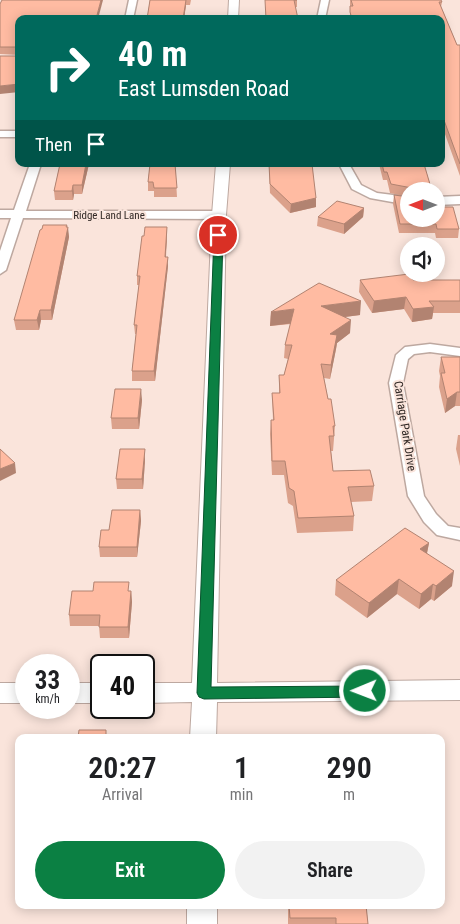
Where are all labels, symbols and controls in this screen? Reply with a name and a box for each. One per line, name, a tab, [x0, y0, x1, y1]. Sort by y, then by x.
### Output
text: 40 m	[118, 34, 187, 75]
icon: right	[35, 35, 100, 100]
text: East Lumsden Road	[118, 76, 289, 101]
icon: arrive	[82, 130, 110, 158]
text: Then	[35, 133, 72, 156]
north arrow	[400, 182, 445, 228]
map controls	[400, 182, 445, 282]
street label: Ridge Land Lane	[73, 209, 145, 222]
pin	[197, 214, 239, 256]
icon: arrive	[204, 221, 232, 249]
button: sound	[400, 237, 445, 282]
street label: Carriage Park Drive	[391, 380, 419, 472]
speed limit sign: 40	[90, 654, 155, 719]
position arrow	[338, 664, 390, 716]
text: 33	[35, 666, 60, 695]
text: km/h	[35, 692, 60, 706]
text: 20:27	[88, 750, 157, 785]
text: 1	[234, 750, 249, 785]
text: 290	[326, 750, 372, 785]
text: Arrival	[102, 785, 143, 804]
text: min	[230, 785, 253, 804]
text: m	[343, 785, 355, 804]
button: Exit	[35, 841, 225, 899]
button: Share	[235, 841, 425, 899]

